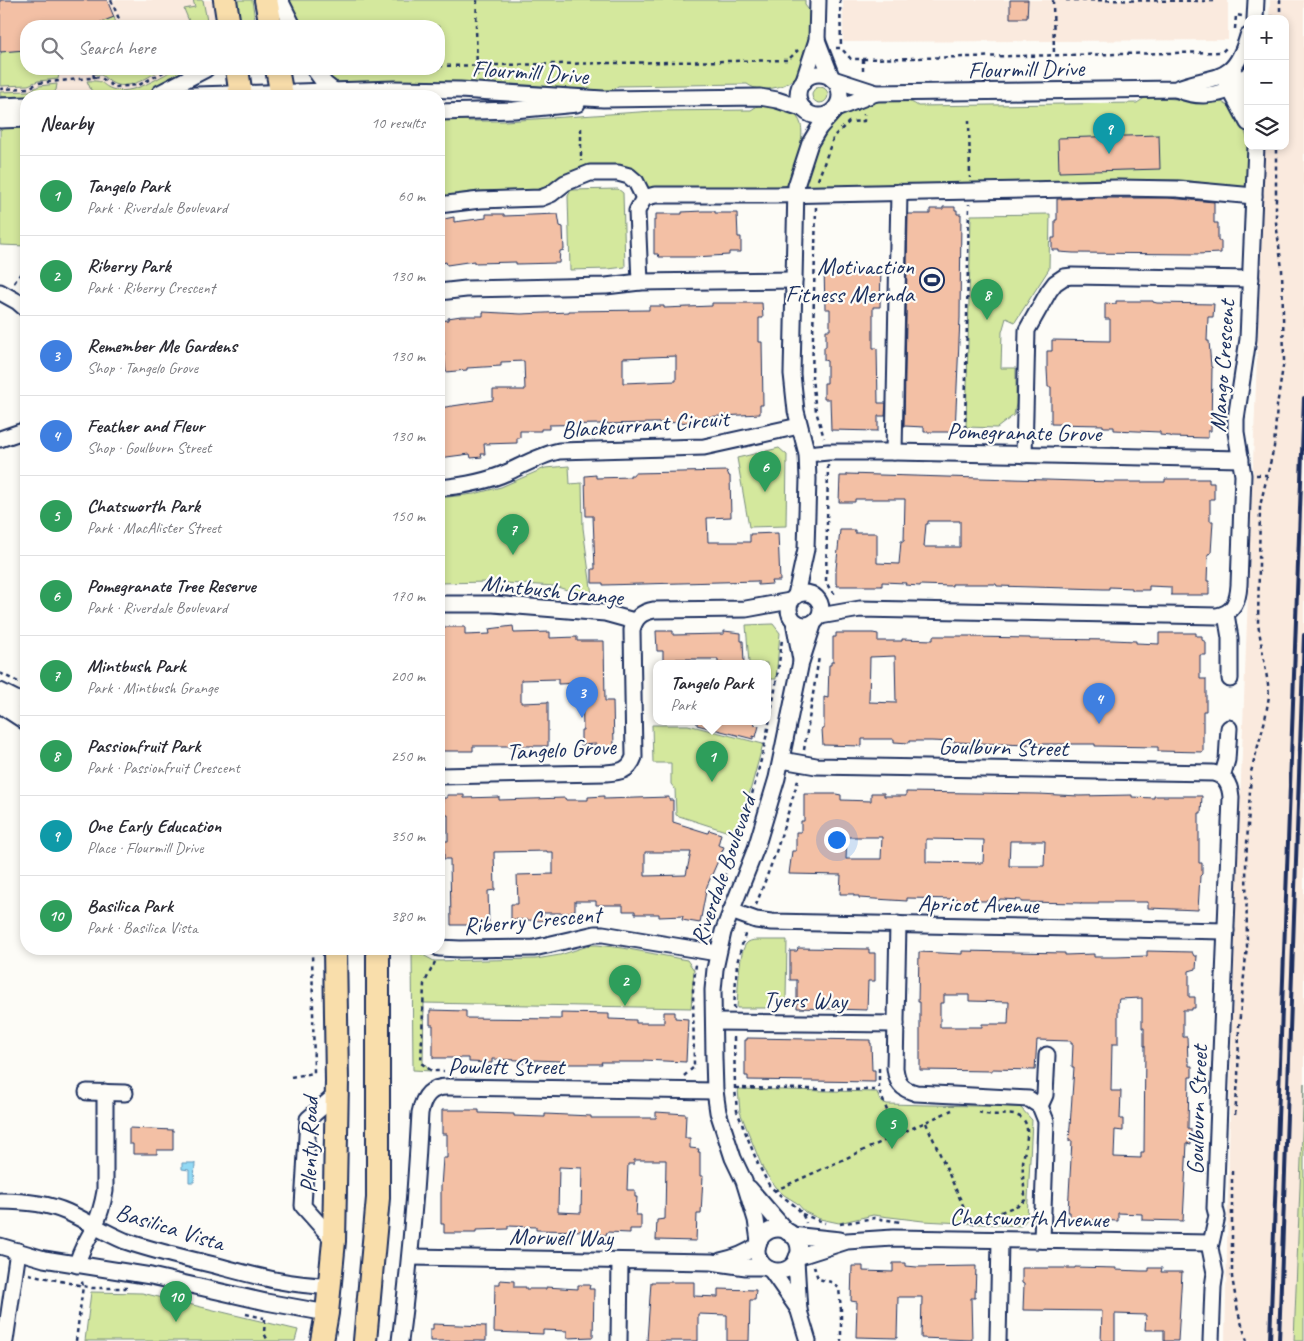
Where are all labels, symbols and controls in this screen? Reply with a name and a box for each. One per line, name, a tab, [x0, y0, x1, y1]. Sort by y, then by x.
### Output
map controls	[1244, 15, 1289, 150]
button: +	[1244, 15, 1289, 60]
search box	[20, 20, 445, 75]
icon: search	[38, 34, 66, 62]
text: Search here	[78, 36, 155, 60]
street label: Flourmill Drive	[471, 53, 591, 91]
street label: Flourmill Drive	[968, 53, 1087, 85]
button: −	[1244, 60, 1289, 105]
button: layers	[1244, 105, 1289, 150]
text: Nearby	[40, 110, 93, 136]
text: 10 results	[371, 113, 425, 133]
pin: 9	[1093, 113, 1125, 154]
text: Tangelo Park	[87, 174, 170, 198]
text: 1	[52, 186, 60, 206]
text: 60 m	[398, 186, 425, 206]
text: Park · Riverdale Boulevard	[87, 198, 227, 218]
place label: Motivaction Fitness Mernda	[785, 251, 915, 309]
text: Riberry Park	[87, 254, 171, 278]
text: 2	[52, 266, 60, 286]
text: 130 m	[391, 266, 425, 286]
sports icon: Motivaction Fitness Mernda	[919, 267, 945, 293]
text: Park · Riberry Crescent	[87, 278, 215, 298]
pin: 8	[971, 279, 1003, 320]
street label: Mango Crescent	[1202, 297, 1242, 433]
text: Remember Me Gardens	[87, 334, 237, 358]
text: 3	[52, 346, 60, 366]
text: 130 m	[391, 346, 425, 366]
text: Shop · Tangelo Grove	[87, 358, 198, 378]
street label: Blackcurrant Circuit	[560, 403, 732, 445]
text: Feather and Fleur	[87, 414, 204, 438]
street label: Pomegranate Grove	[946, 416, 1104, 448]
text: 4	[52, 426, 60, 446]
text: 130 m	[391, 426, 425, 446]
text: Shop · Goulburn Street	[87, 438, 211, 458]
pin: 6	[749, 451, 781, 492]
text: Chatsworth Park	[87, 494, 200, 518]
text: 5	[53, 506, 59, 526]
text: 150 m	[391, 506, 425, 526]
pin: 7	[497, 514, 529, 555]
text: Park · MacAlister Street	[87, 518, 221, 538]
street label: Mintbush Grange	[480, 568, 626, 613]
text: Pomegranate Tree Reserve	[87, 574, 256, 598]
text: 6	[52, 586, 60, 606]
text: 170 m	[391, 586, 425, 606]
text: Park · Riverdale Boulevard	[87, 598, 227, 618]
text: Mintbush Park	[87, 654, 185, 678]
popup	[653, 660, 771, 725]
text: 7	[52, 666, 60, 686]
text: 200 m	[391, 666, 425, 686]
text: Tangelo Park	[671, 671, 753, 695]
pin: 3	[566, 677, 598, 718]
text: Park · Mintbush Grange	[87, 678, 218, 698]
pin: 4	[1083, 683, 1115, 724]
text: Park	[671, 695, 696, 715]
street label: Tangelo Grove	[506, 731, 619, 767]
street label: Goulburn Street	[938, 731, 1070, 763]
text: Passionfruit Park	[87, 734, 200, 758]
pin: 1	[696, 741, 728, 782]
text: 8	[52, 746, 60, 766]
text: 250 m	[391, 746, 425, 766]
text: Park · Passionfruit Crescent	[87, 758, 240, 778]
street label: Riverdale Boulevard	[683, 788, 764, 949]
text: One Early Education	[87, 814, 221, 838]
text: 9	[52, 826, 60, 846]
text: 350 m	[391, 826, 425, 846]
your location	[824, 827, 850, 853]
text: Place · Flourmill Drive	[87, 838, 203, 858]
street label: Apricot Avenue	[917, 888, 1041, 920]
text: Basilica Park	[87, 894, 173, 918]
street label: Riberry Crescent	[462, 899, 605, 941]
text: 10	[49, 906, 63, 926]
text: 380 m	[391, 906, 425, 926]
text: Park · Basilica Vista	[87, 918, 198, 938]
pin: 2	[609, 965, 641, 1006]
street label: Tyers Way	[763, 984, 849, 1016]
street label: Goulburn Street	[1180, 1043, 1214, 1175]
street label: Powlett Street	[448, 1051, 566, 1081]
street label: Plenty Road	[293, 1093, 325, 1193]
pin: 5	[876, 1108, 908, 1149]
street label: Basilica Vista	[112, 1196, 230, 1258]
street label: Chatsworth Avenue	[949, 1202, 1111, 1234]
street label: Morwell Way	[509, 1221, 615, 1253]
pin: 10	[160, 1281, 192, 1322]

